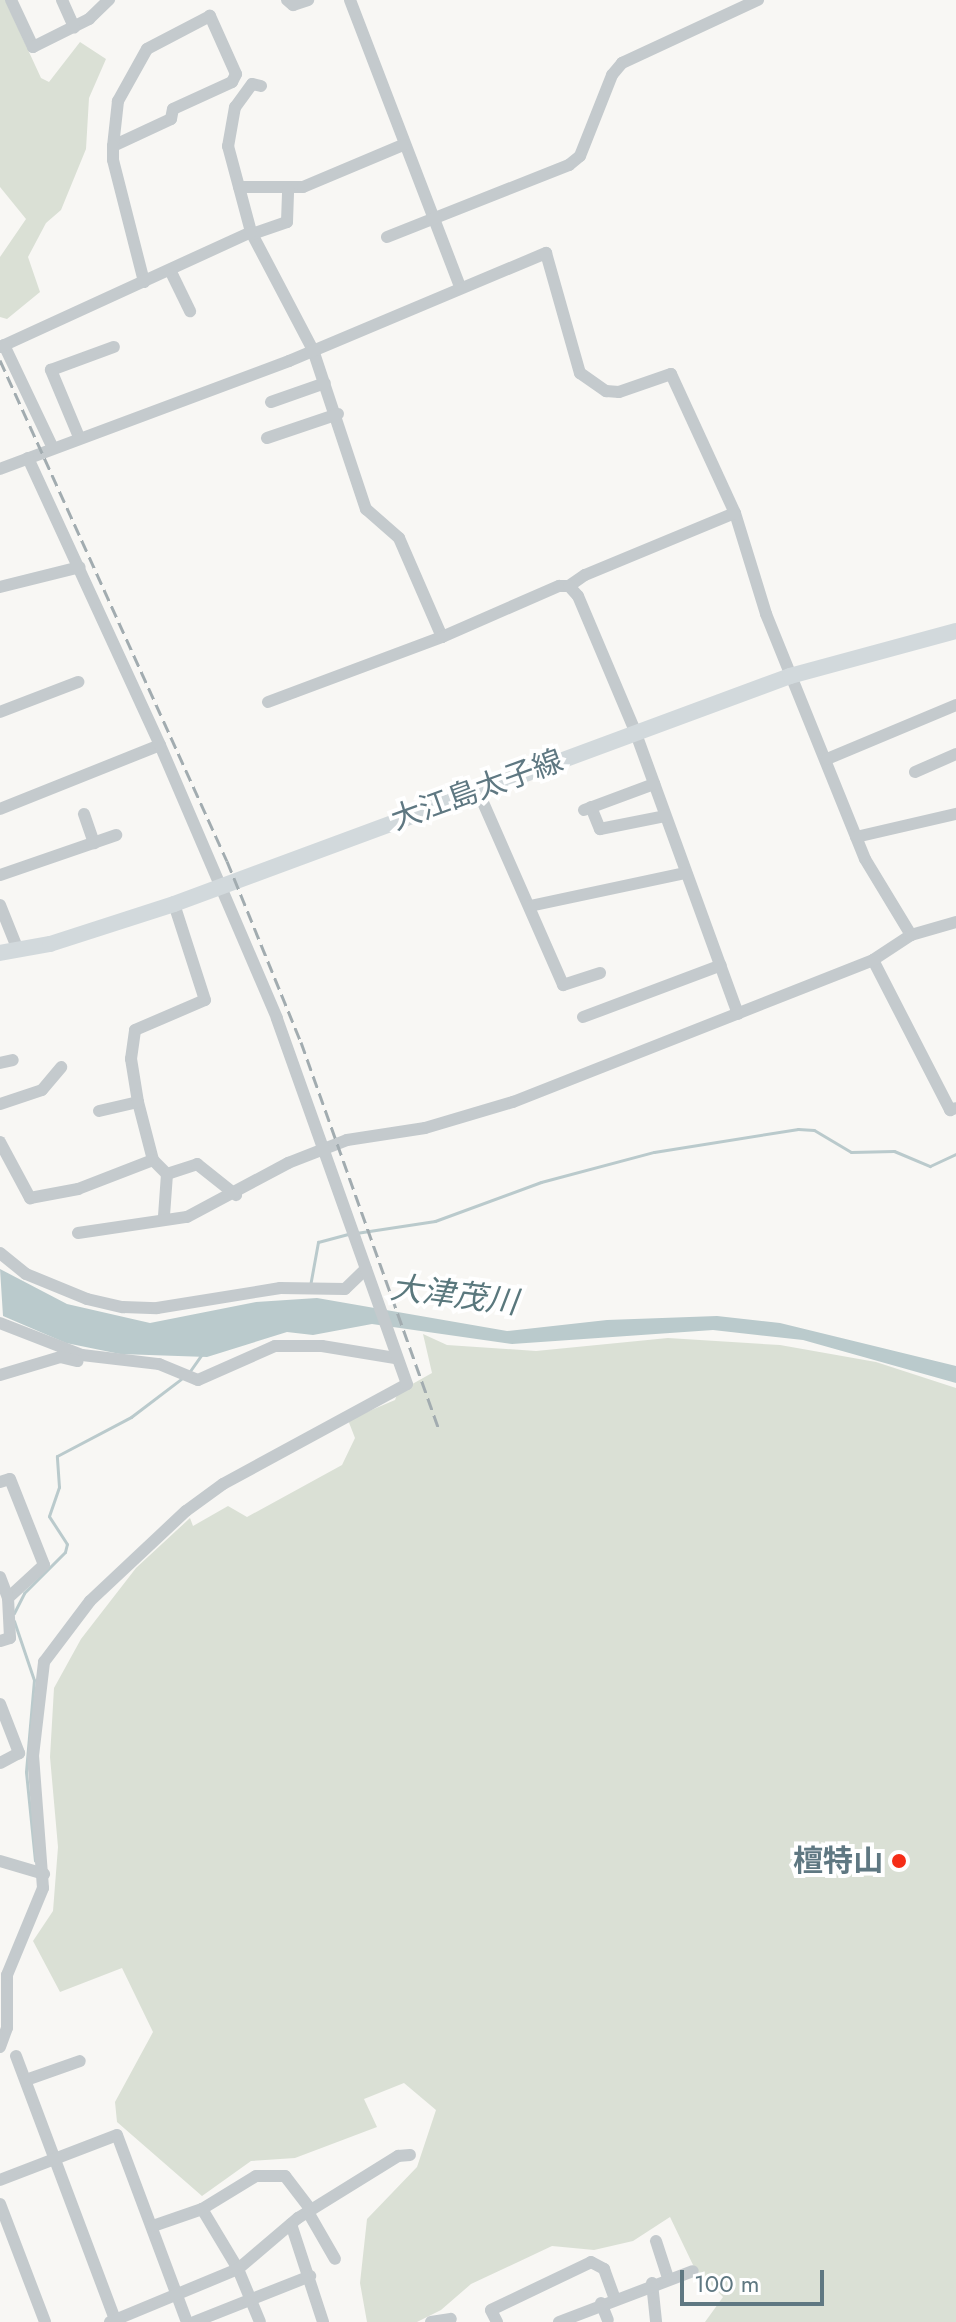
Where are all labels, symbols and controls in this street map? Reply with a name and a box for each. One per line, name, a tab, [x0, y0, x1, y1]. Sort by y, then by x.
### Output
street label: 大江島太子線	[386, 742, 568, 838]
water label: 大津茂川	[388, 1268, 520, 1322]
place label: 檀特山	[793, 1843, 883, 1879]
marker: 檀特山	[890, 1852, 908, 1870]
scale bar	[684, 2254, 828, 2304]
text: 100 m	[694, 2266, 760, 2301]

